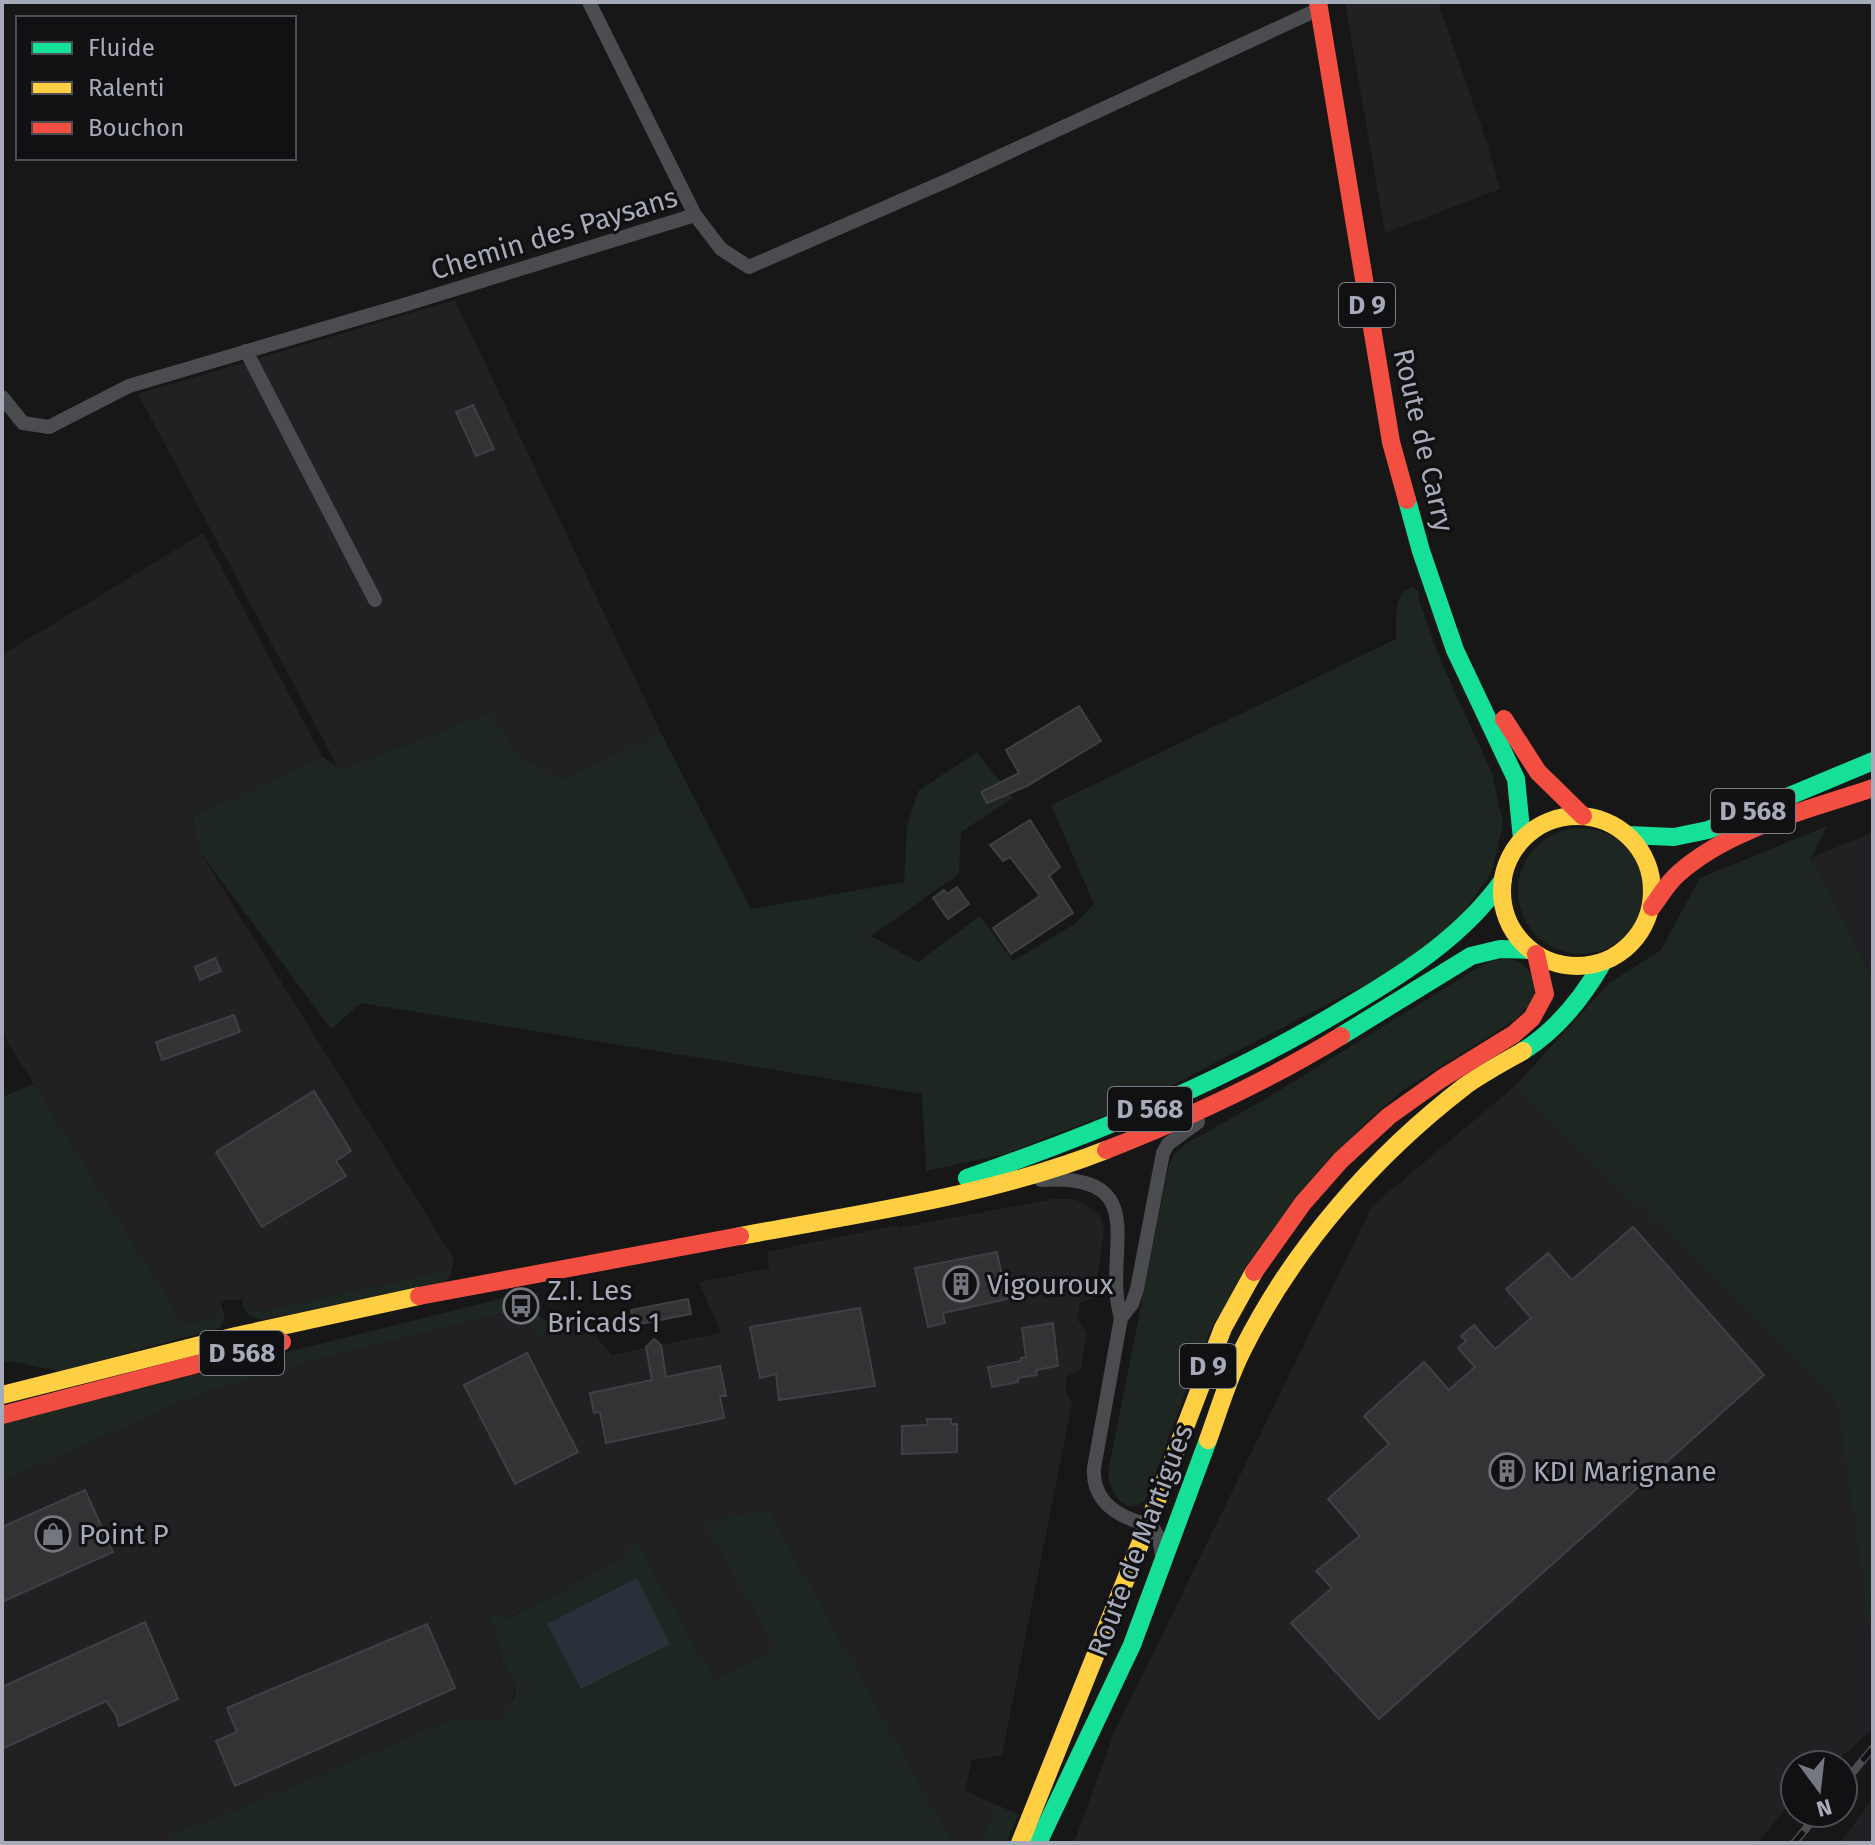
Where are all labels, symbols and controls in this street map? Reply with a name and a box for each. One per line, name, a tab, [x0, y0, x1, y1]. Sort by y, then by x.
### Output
legend	[16, 16, 296, 160]
text: Fluide	[88, 34, 155, 62]
text: Ralenti	[88, 74, 165, 102]
text: Bouchon	[88, 114, 184, 142]
street label: Chemin des Paysans	[427, 180, 681, 287]
road number: D 9	[1339, 283, 1395, 327]
street label: Route de Carry	[1386, 345, 1461, 535]
road number: D 568	[1711, 789, 1795, 833]
road number: D 568	[1108, 1087, 1192, 1131]
building icon: Vigouroux	[942, 1265, 980, 1303]
place label: Vigouroux	[987, 1268, 1114, 1301]
place label: Z.I. Les Bricads 1	[547, 1274, 660, 1339]
bus stop icon: Z.I. Les Bricads 1	[502, 1287, 540, 1325]
road number: D 568	[200, 1331, 284, 1375]
road number: D 9	[1180, 1344, 1236, 1388]
street label: Route de Martigues	[1081, 1420, 1200, 1661]
building icon: KDI Marignane	[1488, 1452, 1526, 1490]
place label: KDI Marignane	[1533, 1455, 1717, 1488]
shop icon: Point P	[34, 1515, 72, 1553]
place label: Point P	[79, 1518, 169, 1551]
north arrow	[1779, 1749, 1859, 1829]
text: N	[1814, 1793, 1835, 1823]

